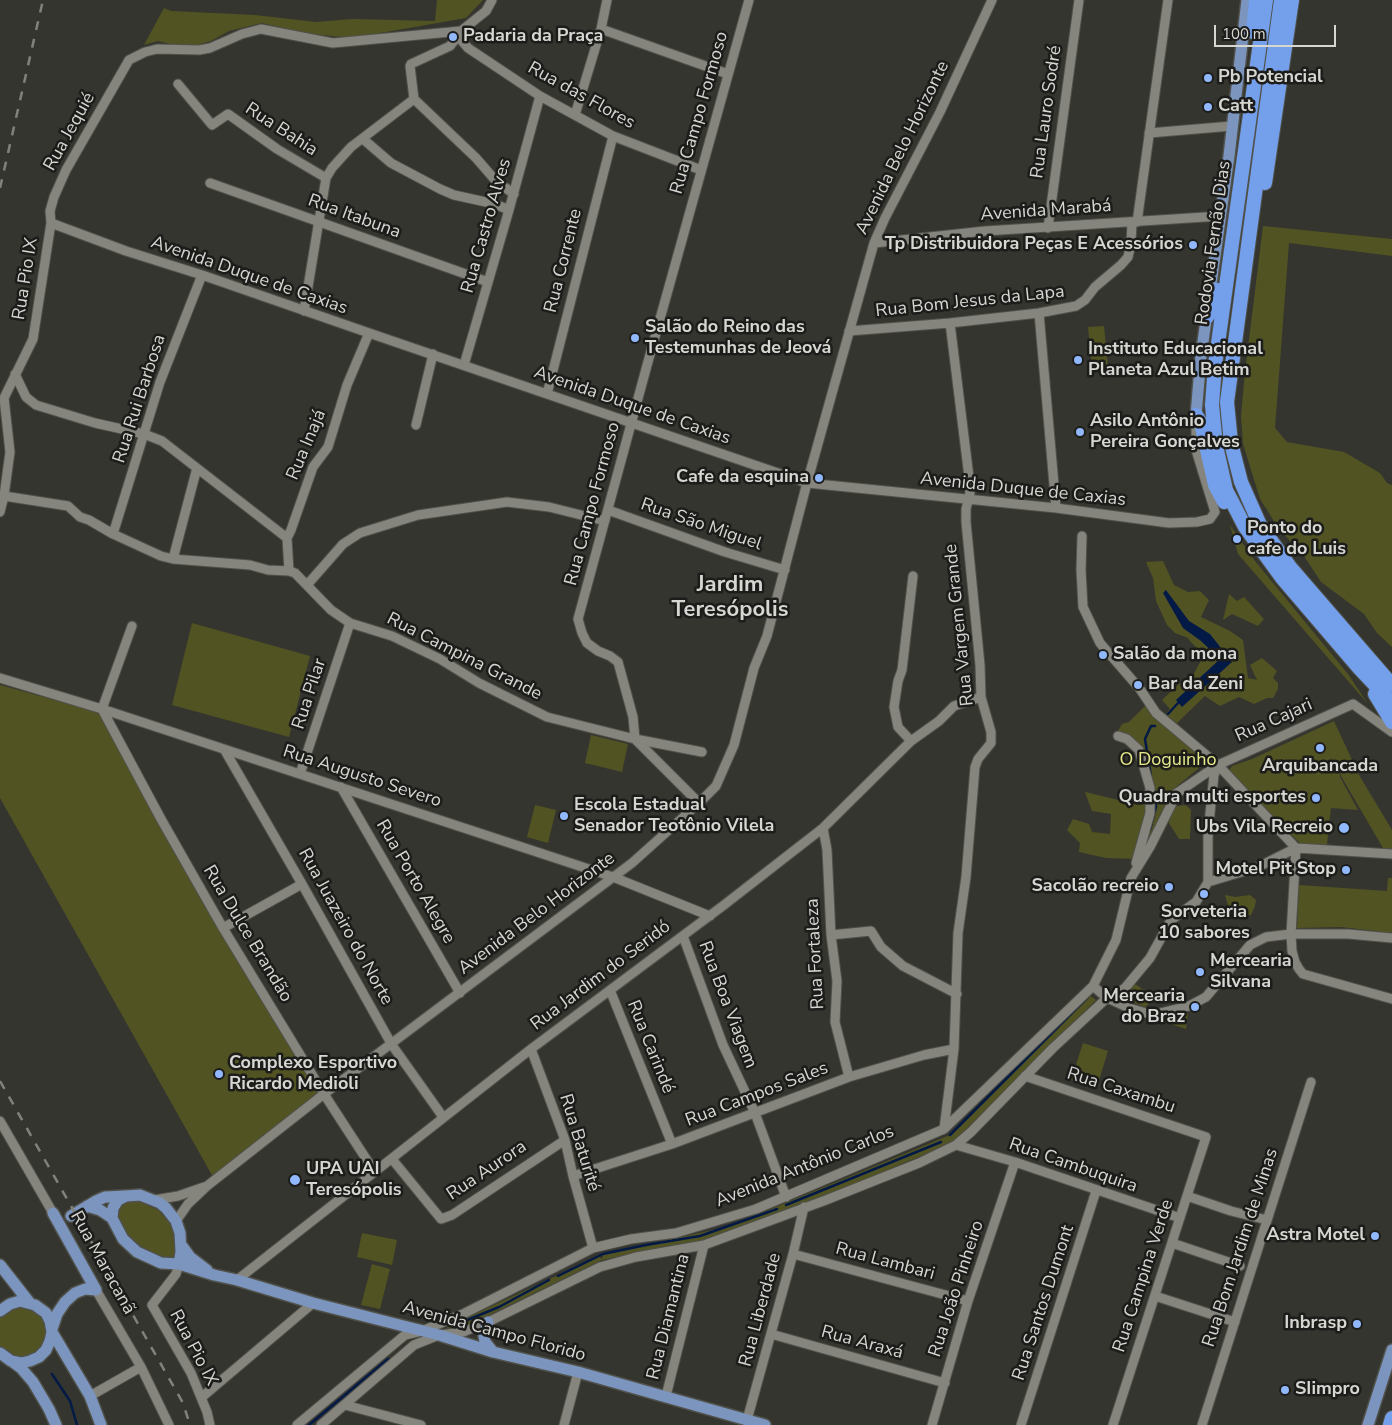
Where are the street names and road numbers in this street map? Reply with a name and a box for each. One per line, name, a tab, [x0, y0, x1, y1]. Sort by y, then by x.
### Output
street label: Rua Campo Formoso	[666, 29, 734, 197]
street label: Rua Lauro Sodré	[1027, 44, 1067, 180]
street label: Rua das Flores	[524, 58, 638, 134]
street label: Avenida Belo Horizonte	[852, 58, 954, 238]
street label: Rua Jequié	[40, 89, 100, 175]
street label: Rua Bahia	[241, 99, 321, 161]
street label: Rua Castro Alves	[457, 156, 517, 296]
street label: Rodovia Fernão Dias	[1192, 160, 1236, 326]
street label: Rua Itabuna	[305, 190, 403, 244]
street label: Avenida Marabá	[980, 196, 1112, 226]
street label: Rua Corrente	[541, 207, 587, 315]
street label: Avenida Duque de Caxias	[148, 232, 350, 320]
street label: Rua Pio IX	[9, 236, 43, 322]
street label: Rua Bom Jesus da Lapa	[874, 281, 1066, 323]
street label: Rua Rui Barbosa	[109, 332, 171, 466]
street label: Avenida Duque de Caxias	[531, 362, 733, 450]
street label: Rua Inajá	[283, 407, 331, 483]
street label: Rua Campo Formoso	[561, 420, 625, 588]
street label: Avenida Duque de Caxias	[919, 468, 1127, 512]
street label: Rua São Miguel	[638, 494, 764, 556]
street label: Rua Vargem Grande	[941, 543, 979, 707]
street label: Rua Campina Grande	[383, 608, 545, 706]
street label: Rua Pilar	[288, 656, 332, 732]
street label: Rua Cajari	[1232, 694, 1316, 748]
street label: Rua Augusto Severo	[280, 741, 444, 813]
street label: Rua Porto Alegre	[371, 816, 459, 948]
street label: Rua Juazeiro do Norte	[293, 845, 397, 1009]
street label: Avenida Belo Horizonte	[454, 848, 620, 980]
street label: Rua Dulce Brandão	[198, 862, 296, 1006]
street label: Rua Fortaleza	[802, 898, 830, 1010]
street label: Rua Jardim do Seridó	[527, 916, 675, 1036]
street label: Rua Boa Viagem	[693, 938, 761, 1072]
street label: Rua Carindé	[622, 997, 678, 1097]
street label: Rua Campos Sales	[683, 1058, 831, 1132]
street label: Rua Caxambu	[1064, 1063, 1178, 1119]
street label: Rua Baturité	[554, 1092, 604, 1194]
street label: Avenida Antônio Carlos	[713, 1121, 897, 1213]
street label: Rua Cambuquira	[1006, 1134, 1140, 1198]
street label: Rua Aurora	[443, 1136, 531, 1206]
street label: Rua Bom Jardim de Minas	[1199, 1146, 1283, 1350]
street label: Rua Campina Verde	[1109, 1197, 1179, 1355]
street label: Rua Maracanã	[65, 1208, 139, 1318]
street label: Rua João Pinheiro	[925, 1218, 989, 1360]
street label: Rua Santos Dumont	[1009, 1223, 1079, 1383]
street label: Rua Lambari	[833, 1238, 937, 1286]
street label: Rua Liberdade	[735, 1251, 787, 1369]
street label: Rua Diamantina	[643, 1252, 695, 1382]
street label: Avenida Campo Florido	[400, 1297, 588, 1367]
street label: Rua Pio IX	[164, 1306, 222, 1390]
street label: Rua Araxá	[819, 1322, 905, 1364]

